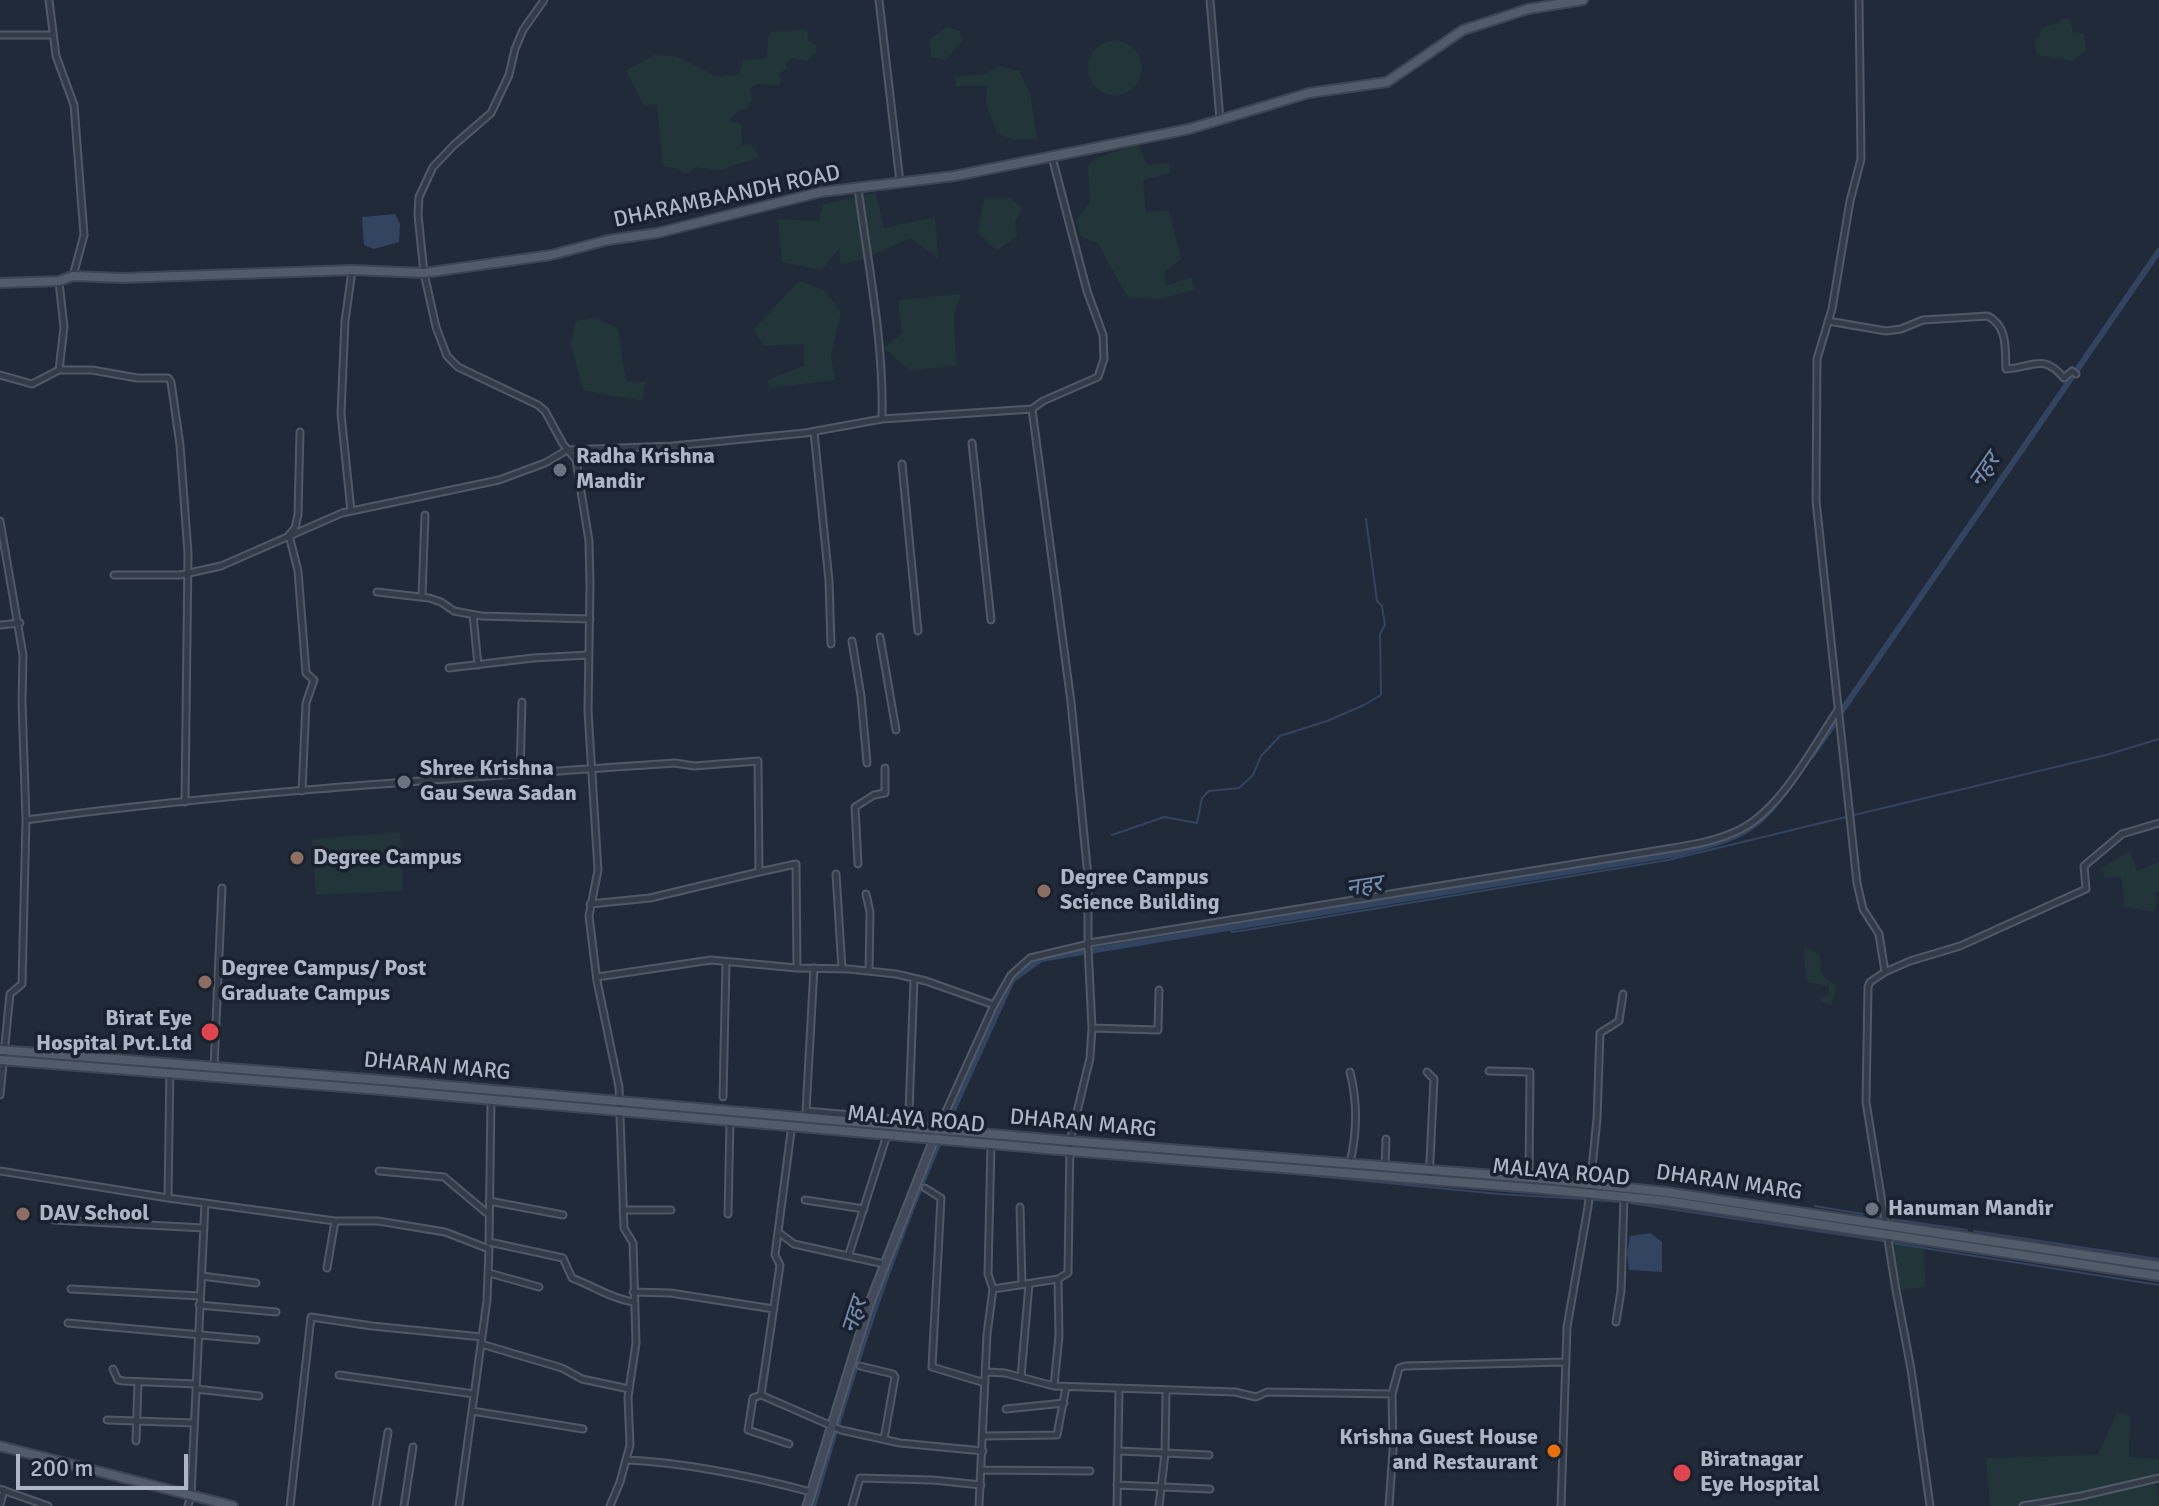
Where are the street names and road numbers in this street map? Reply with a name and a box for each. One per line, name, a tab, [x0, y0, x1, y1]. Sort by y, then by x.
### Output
street label: DHARAMBAANDH ROAD	[611, 160, 843, 234]
street label: DHARAN MARG	[363, 1047, 511, 1087]
street label: MALAYA ROAD	[846, 1101, 986, 1139]
street label: DHARAN MARG	[1009, 1104, 1157, 1144]
street label: MALAYA ROAD	[1491, 1154, 1631, 1192]
street label: DHARAN MARG	[1654, 1160, 1804, 1206]

